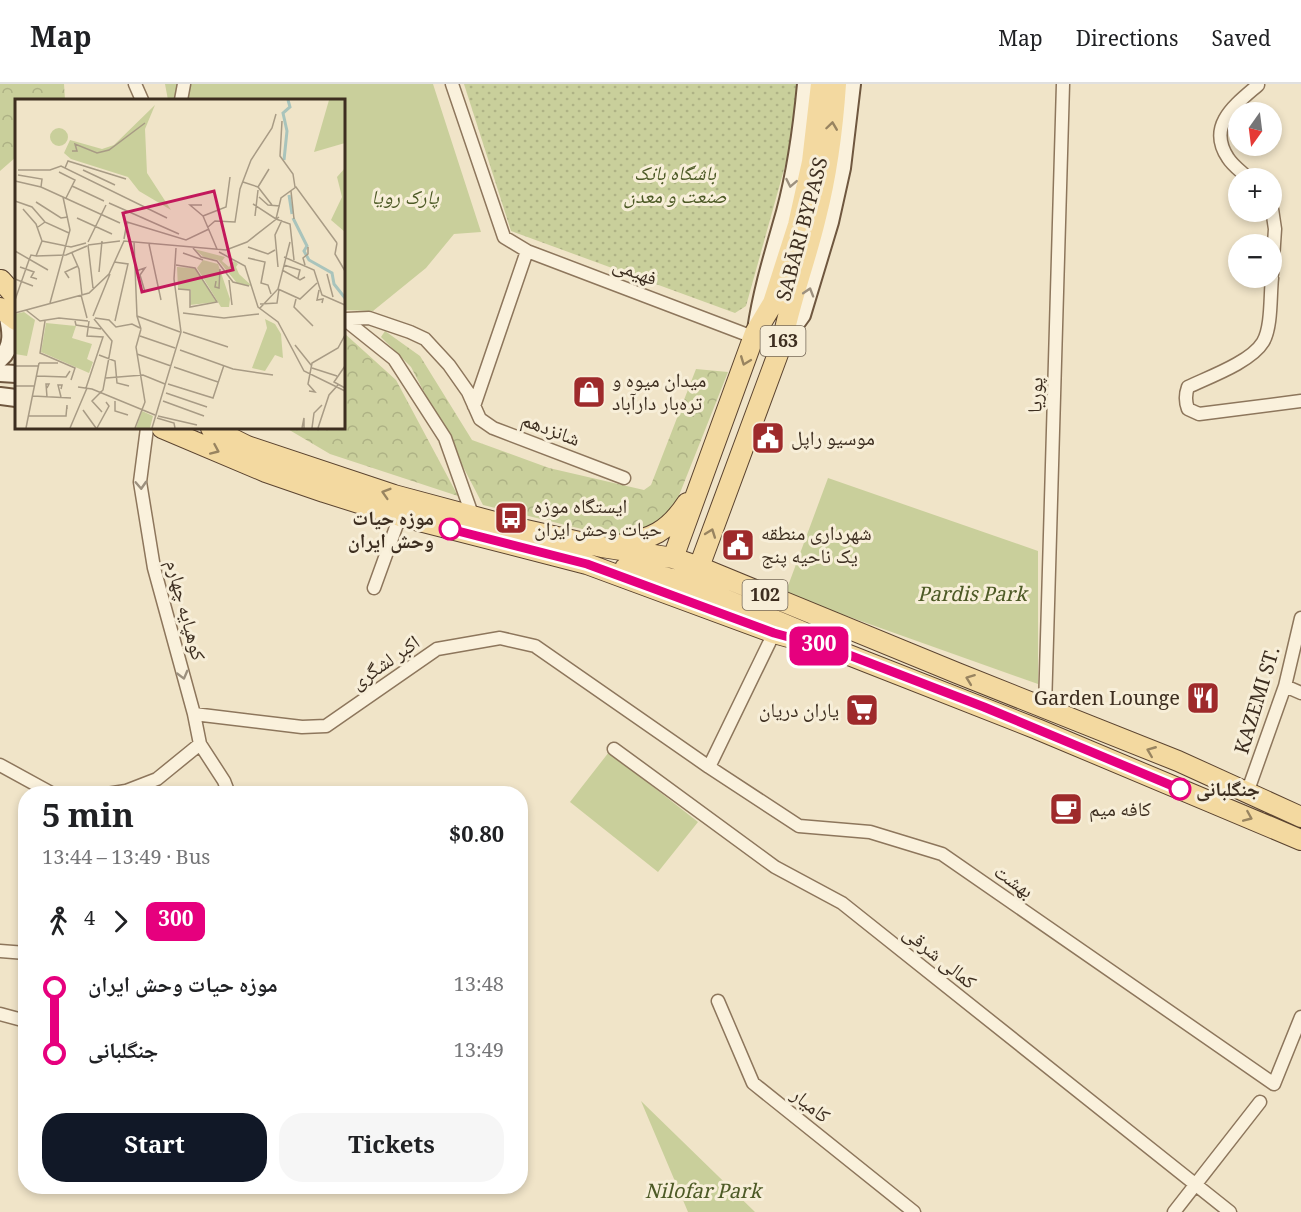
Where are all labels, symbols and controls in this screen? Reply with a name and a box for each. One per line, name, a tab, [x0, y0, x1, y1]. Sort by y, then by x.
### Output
text: Map	[30, 17, 92, 65]
text: Map	[998, 24, 1043, 59]
text: Directions	[1076, 24, 1178, 59]
text: Saved	[1211, 24, 1271, 59]
inset map	[15, 99, 345, 429]
north arrow	[1228, 102, 1282, 156]
map controls	[1228, 102, 1282, 288]
one-way arrow	[825, 121, 838, 130]
street label: SABĀRI BYPASS	[769, 154, 840, 306]
park label: باشگاه بانک صنعت و معدن	[624, 159, 727, 216]
button: +	[1228, 168, 1282, 222]
one-way arrow	[785, 178, 798, 188]
park label: پارک رویا	[371, 183, 439, 217]
button: −	[1228, 234, 1282, 288]
street label: فهیمی	[607, 250, 661, 298]
one-way arrow	[802, 287, 814, 298]
road number: 163	[760, 326, 806, 356]
one-way arrow	[739, 355, 752, 365]
place label: میدان میوه و تره‌بار دارآباد	[612, 366, 706, 423]
shop icon: میدان میوه و تره‌بار دارآباد	[571, 374, 607, 410]
street label: پوریا	[1020, 376, 1056, 414]
street label: شانزدهم	[515, 405, 584, 459]
public building icon: موسیو راپل	[750, 420, 786, 456]
place label: موسیو راپل	[791, 424, 875, 458]
one-way arrow	[209, 443, 220, 455]
one-way arrow	[135, 481, 148, 490]
one-way arrow	[382, 488, 392, 500]
place label: ایستگاه موزه حیات وحش ایران	[534, 492, 662, 549]
bus stop icon: ایستگاه موزه حیات وحش ایران	[493, 500, 529, 536]
place label: موزه حیات وحش ایران	[348, 504, 434, 561]
marker: موزه حیات وحش ایران	[439, 518, 461, 540]
place label: شهرداری منطقه یک ناحیه پنج	[761, 519, 872, 576]
public building icon: شهرداری منطقه یک ناحیه پنج	[720, 527, 756, 563]
one-way arrow	[704, 528, 716, 539]
street label: کوهپایه چهارم	[153, 556, 213, 665]
road number: 102	[742, 580, 788, 610]
park label: Pardis Park	[917, 580, 1029, 614]
line badge: 300	[784, 626, 854, 666]
street label: اکبر لشگری	[345, 628, 429, 701]
text: 300	[801, 629, 837, 664]
street label: KAZEMI ST.	[1227, 643, 1292, 759]
one-way arrow	[176, 670, 188, 680]
one-way arrow	[966, 673, 976, 686]
restaurant icon: Garden Lounge	[1185, 680, 1221, 716]
place label: Garden Lounge	[1034, 684, 1180, 718]
supermarket icon: یاران دریان	[844, 692, 880, 728]
place label: یاران دریان	[759, 696, 839, 730]
one-way arrow	[1147, 746, 1158, 758]
place label: جنگلبانی	[1196, 775, 1260, 809]
marker: جنگلبانی	[1169, 778, 1191, 800]
cafe icon: کافه میم	[1048, 791, 1084, 827]
text: 5 min	[42, 792, 134, 848]
place label: کافه میم	[1089, 795, 1151, 829]
one-way arrow	[1242, 810, 1253, 822]
text: $0.80	[449, 818, 504, 856]
text: 13:44 – 13:49 · Bus	[42, 843, 210, 877]
street label: بهشت	[985, 857, 1040, 910]
text: 4	[84, 904, 95, 938]
text: 300	[158, 904, 193, 939]
icon: walk	[42, 905, 75, 938]
icon: forward	[104, 905, 137, 938]
street label: کمالی شرقی	[893, 919, 983, 1000]
text: موزه حیات وحش ایران	[88, 968, 278, 1006]
text: 13:48	[454, 970, 504, 1004]
text: جنگلبانی	[88, 1034, 158, 1072]
text: 13:49	[454, 1036, 504, 1070]
street label: کامیار	[781, 1080, 836, 1134]
button: Start	[42, 1113, 267, 1182]
button: Tickets	[279, 1113, 504, 1182]
park label: Nilofar Park	[645, 1177, 763, 1211]

